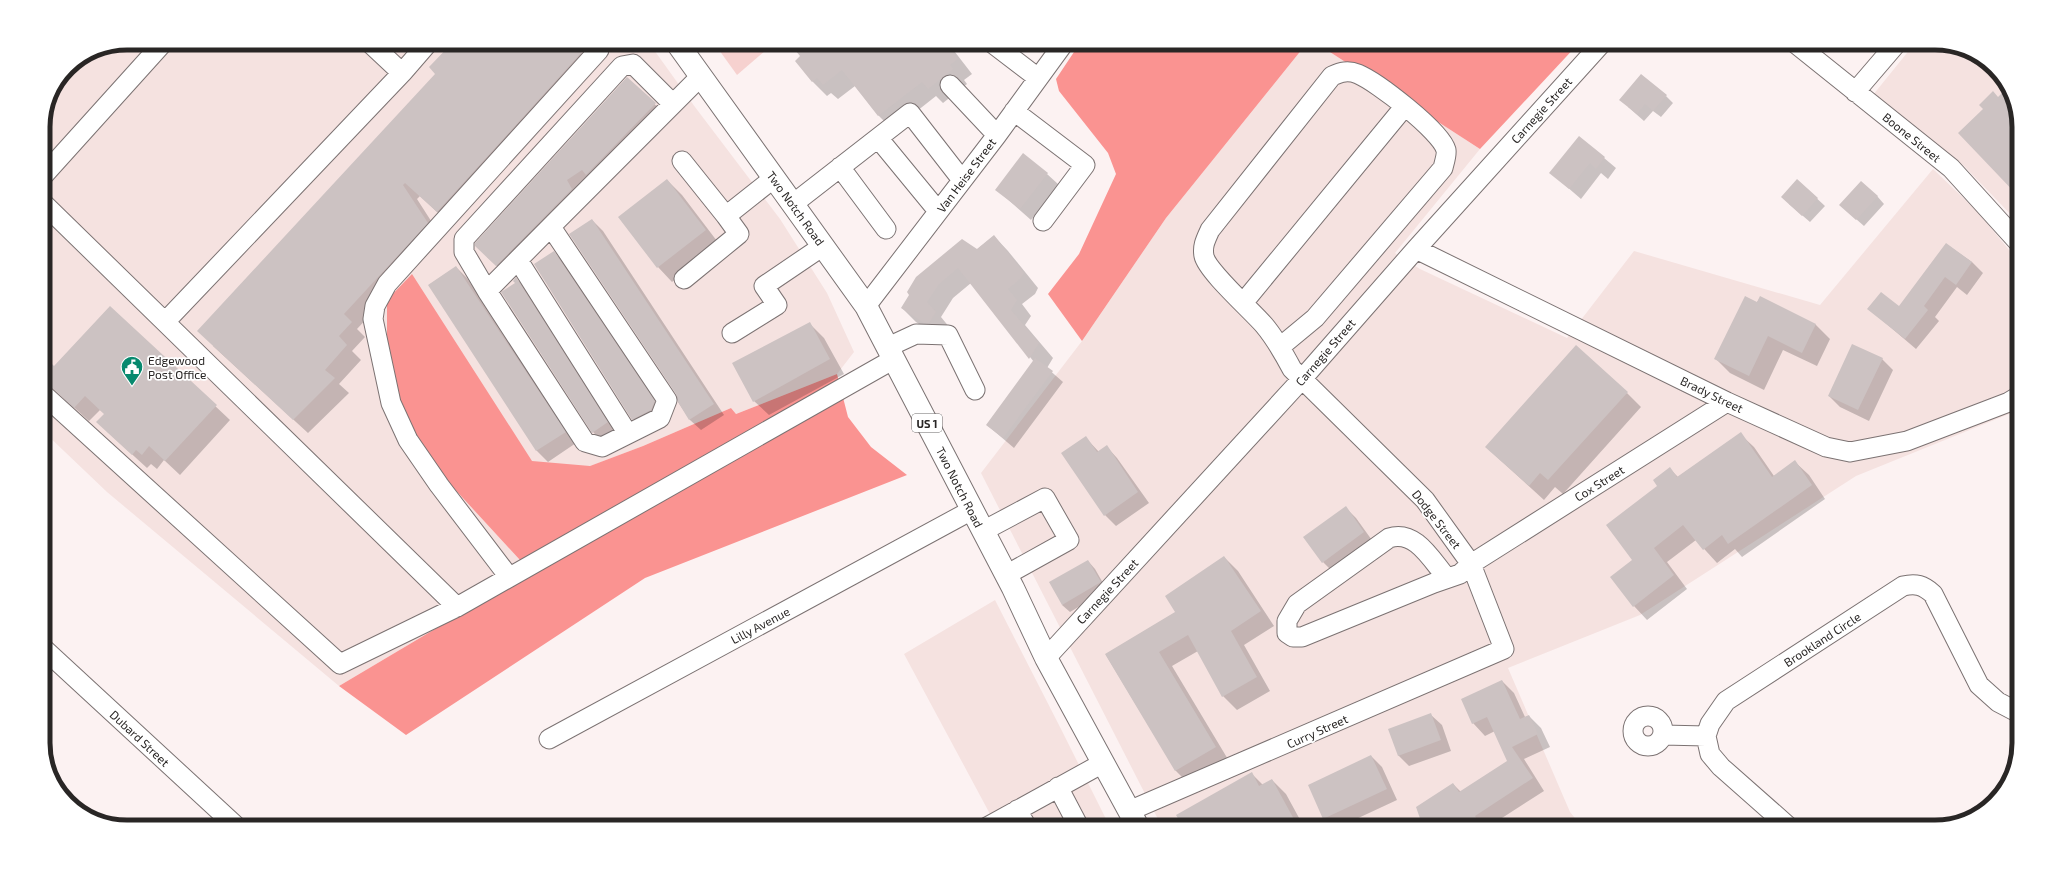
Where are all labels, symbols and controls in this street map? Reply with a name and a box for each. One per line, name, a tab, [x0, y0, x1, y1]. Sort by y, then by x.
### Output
street label: Carnegie Street	[1508, 74, 1575, 146]
street label: Boone Street	[1880, 109, 1944, 165]
street label: Van Heise Street	[934, 135, 999, 215]
street label: Two Notch Road	[764, 168, 828, 248]
street label: Carnegie Street	[1292, 315, 1358, 388]
place label: Edgewood Post Office	[148, 353, 207, 381]
public building icon: Edgewood Post Office	[119, 354, 145, 387]
street label: Brady Street	[1678, 373, 1746, 415]
road number: US 1	[912, 414, 942, 432]
street label: Two Notch Road	[934, 444, 986, 530]
street label: Cox Street	[1572, 462, 1627, 504]
street label: Dodge Street	[1410, 487, 1465, 552]
street label: Carnegie Street	[1073, 555, 1141, 626]
street label: Lilly Avenue	[728, 604, 792, 646]
street label: Brookland Circle	[1781, 609, 1863, 669]
street label: Dubard Street	[107, 707, 173, 769]
street label: Curry Street	[1284, 711, 1350, 751]

